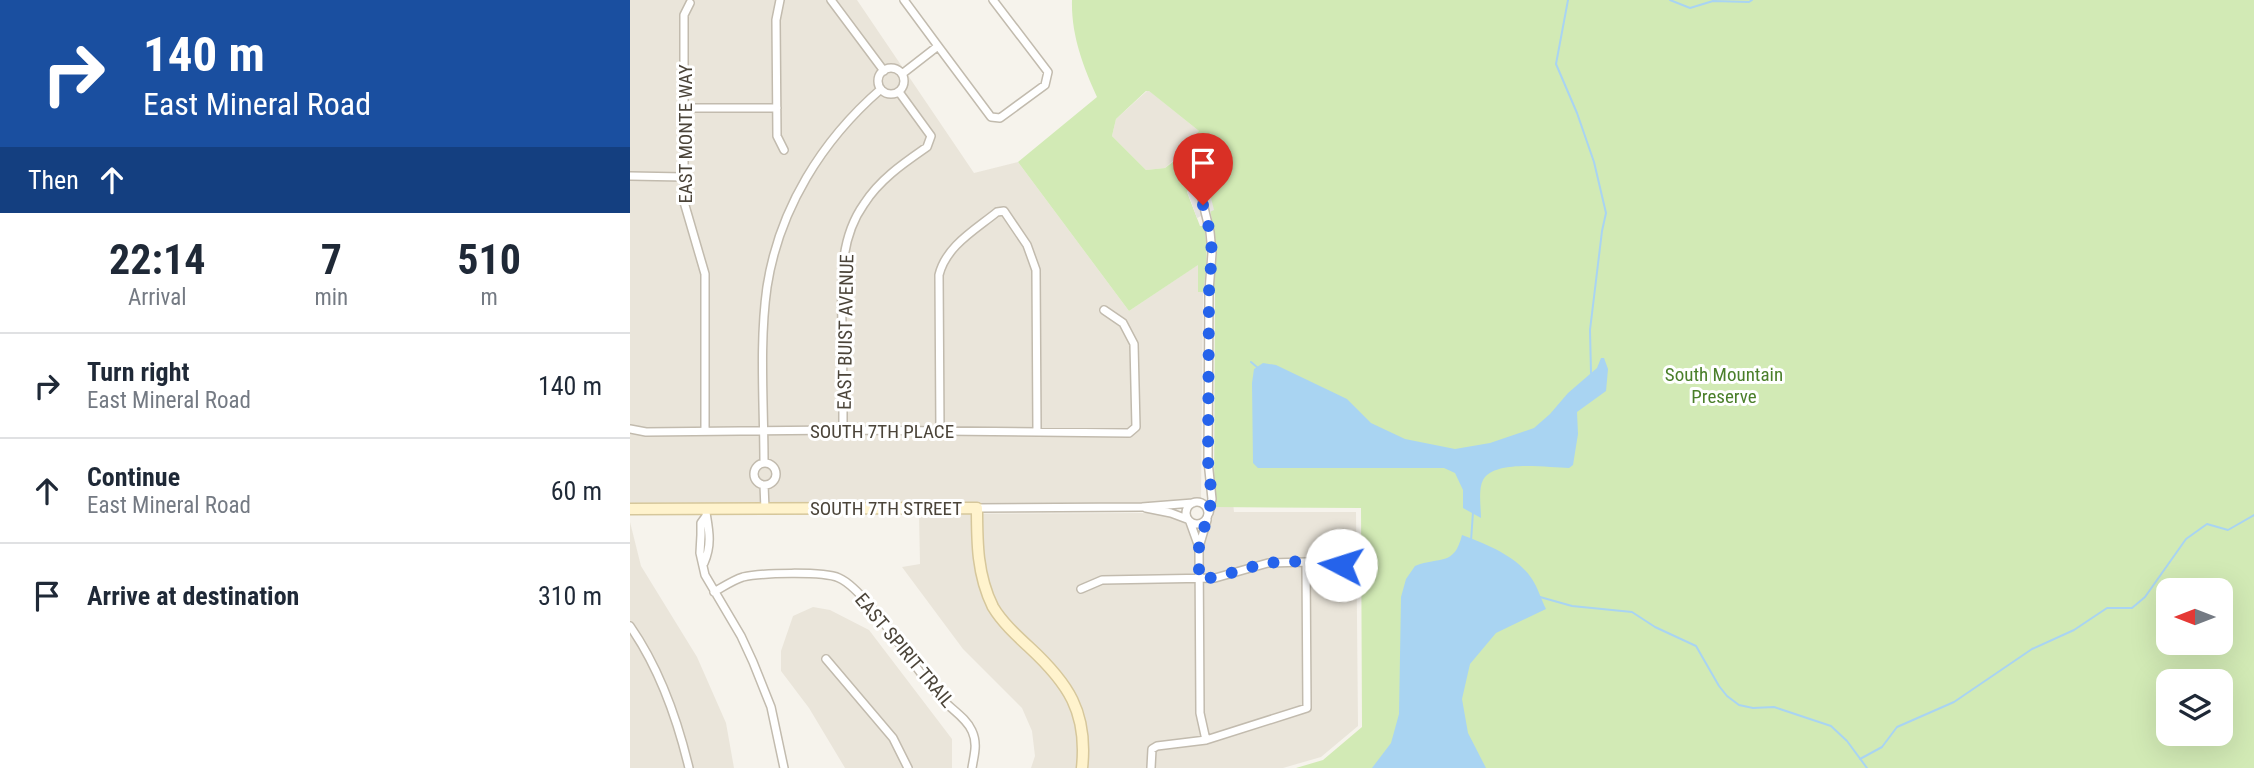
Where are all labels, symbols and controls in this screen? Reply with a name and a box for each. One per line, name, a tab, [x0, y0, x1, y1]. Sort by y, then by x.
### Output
text: 140 m	[143, 26, 265, 83]
icon: right	[28, 28, 119, 119]
street label: EAST MONTE WAY	[674, 64, 697, 204]
text: East Mineral Road	[143, 85, 371, 123]
pin	[1173, 133, 1233, 205]
icon: arrive	[1184, 144, 1222, 182]
icon: ahead	[93, 161, 131, 199]
text: Then	[28, 165, 79, 195]
text: 22:14	[109, 235, 205, 284]
text: 7	[321, 235, 342, 284]
text: 510	[457, 235, 521, 284]
street label: EAST BUIST AVENUE	[833, 254, 858, 410]
text: Arrival	[128, 284, 186, 311]
text: min	[314, 284, 348, 311]
text: m	[480, 284, 498, 311]
text: Turn right	[87, 357, 189, 387]
park label: South Mountain Preserve	[1665, 363, 1783, 408]
icon: right	[28, 367, 66, 405]
text: 140 m	[538, 371, 602, 401]
text: East Mineral Road	[87, 387, 251, 414]
street label: SOUTH 7TH PLACE	[810, 420, 954, 443]
text: Continue	[87, 462, 180, 492]
icon: ahead	[28, 472, 66, 510]
text: 60 m	[551, 476, 602, 506]
text: East Mineral Road	[87, 492, 251, 519]
street label: SOUTH 7TH STREET	[810, 497, 962, 520]
position arrow	[1304, 528, 1378, 602]
icon: arrive	[28, 577, 66, 615]
north arrow	[2156, 578, 2233, 654]
map controls	[2156, 578, 2233, 746]
text: Arrive at destination	[87, 581, 299, 611]
text: 310 m	[538, 581, 602, 611]
street label: EAST SPIRIT TRAIL	[850, 589, 959, 712]
button: layers	[2156, 669, 2233, 746]

